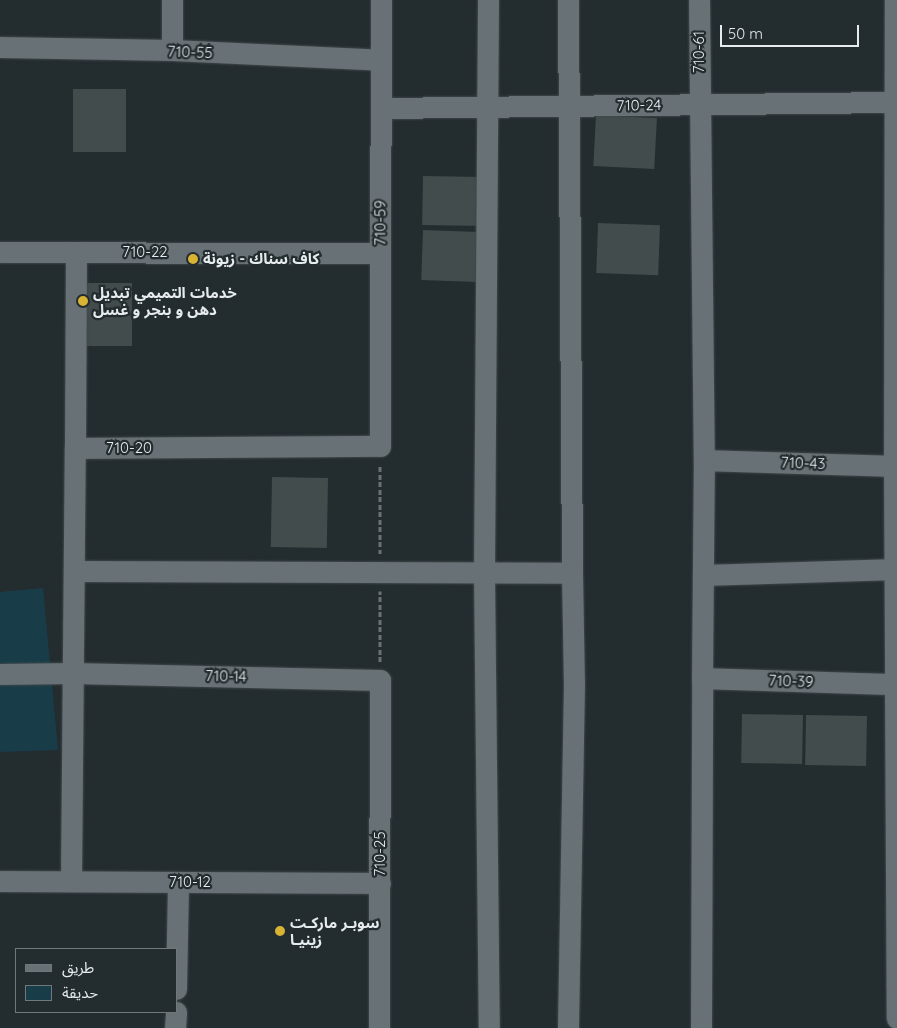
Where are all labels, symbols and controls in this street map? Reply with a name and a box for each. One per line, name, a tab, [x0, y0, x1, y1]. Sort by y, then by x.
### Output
scale bar	[722, 15, 861, 47]
text: 50 m	[728, 24, 763, 43]
street label: 710-61	[690, 31, 708, 73]
street label: 710-55	[167, 42, 213, 62]
street label: 710-24	[616, 96, 662, 114]
street label: 710-59	[371, 200, 389, 246]
street label: 710-22	[122, 243, 168, 261]
place label: كاف سناك - زيونة	[203, 250, 319, 268]
marker: كاف سناك - زيونة	[187, 253, 199, 265]
place label: خدمات التميمي تبديل دهن و بنجر و غسل	[93, 283, 237, 318]
marker: خدمات التميمي تبديل دهن و بنجر و غسل	[77, 295, 89, 307]
street label: 710-20	[106, 439, 152, 457]
street label: 710-43	[780, 453, 826, 473]
street label: 710-14	[205, 667, 247, 685]
street label: 710-39	[768, 671, 814, 691]
street label: 710-25	[371, 831, 389, 877]
street label: 710-12	[169, 873, 211, 891]
place label: سوبـر ماركـت زينيـا	[290, 913, 379, 948]
marker: سوبـر ماركـت زينيـا	[274, 925, 286, 937]
legend	[15, 948, 178, 1013]
text: طريق	[62, 958, 94, 977]
text: حديقة	[62, 983, 98, 1002]

